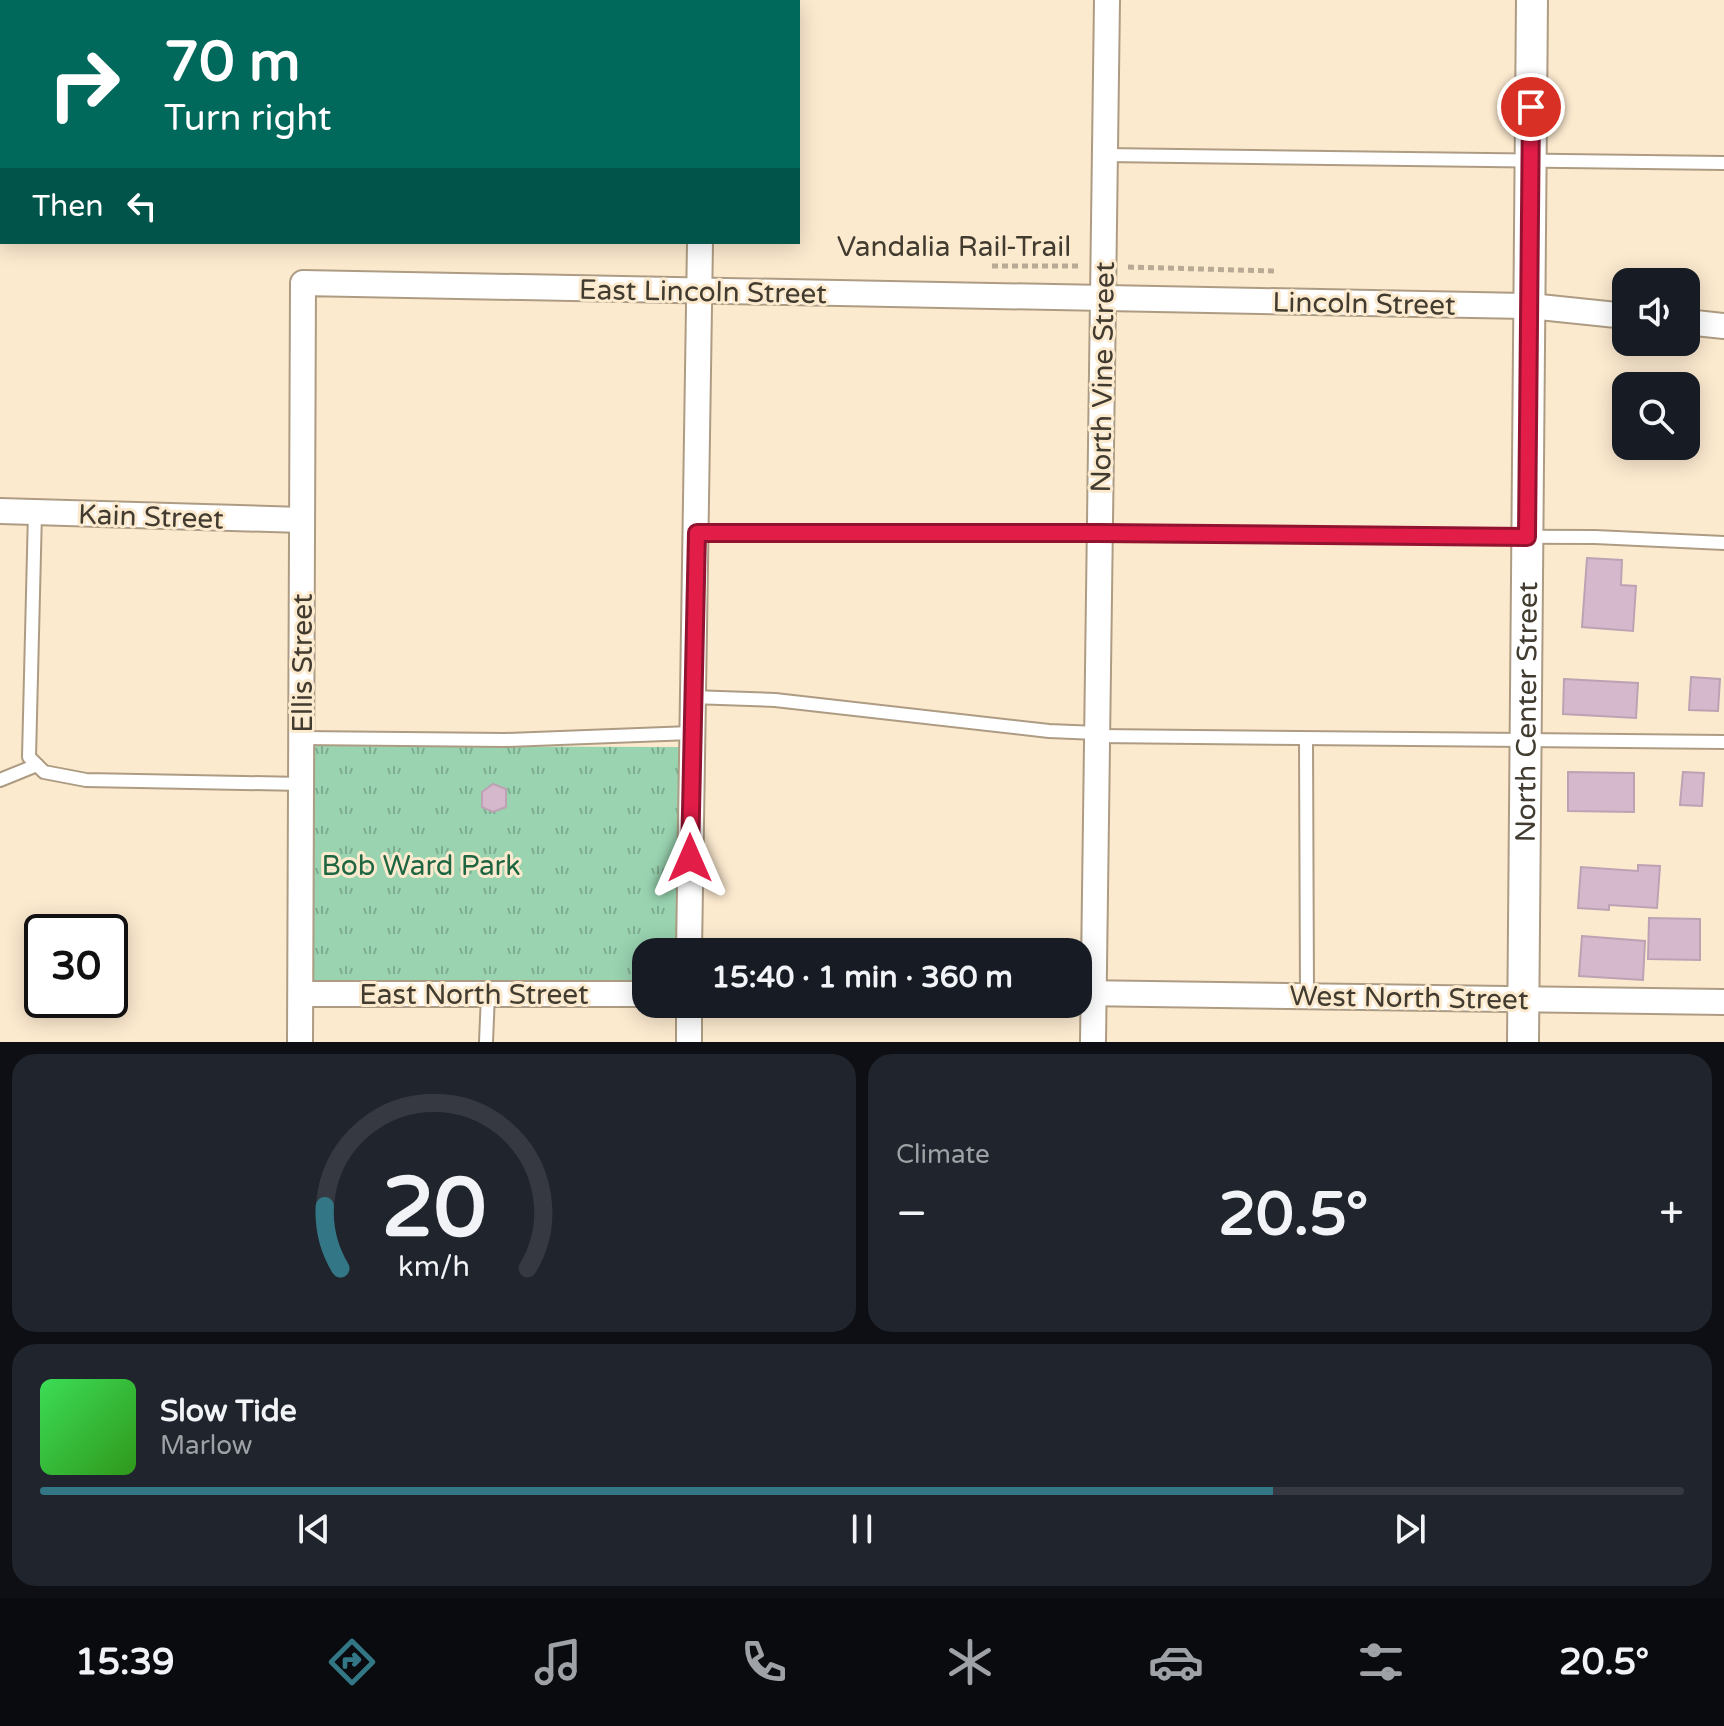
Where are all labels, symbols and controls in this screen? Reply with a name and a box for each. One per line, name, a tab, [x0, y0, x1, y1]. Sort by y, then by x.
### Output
text: 70 m	[164, 29, 300, 96]
icon: right	[32, 32, 136, 136]
pin	[1497, 73, 1565, 141]
icon: arrive	[1509, 85, 1553, 129]
text: Turn right	[164, 97, 331, 140]
icon: left	[120, 184, 164, 228]
text: Then	[32, 188, 104, 225]
street label: Vandalia Rail-Trail	[837, 230, 1071, 264]
street label: North Vine Street	[1084, 261, 1122, 493]
map controls	[1612, 268, 1700, 460]
button: sound	[1612, 268, 1700, 356]
street label: East Lincoln Street	[579, 273, 828, 311]
street label: Lincoln Street	[1272, 285, 1456, 323]
button: search	[1612, 372, 1700, 460]
street label: Kain Street	[78, 497, 225, 537]
street label: North Center Street	[1509, 581, 1545, 843]
street label: Ellis Street	[286, 593, 320, 733]
position arrow	[648, 816, 732, 900]
park label: Bob Ward Park	[321, 849, 521, 883]
speed limit sign: 30	[24, 914, 128, 1018]
text: 15:40 · 1 min · 360 m	[711, 959, 1013, 996]
street label: East North Street	[359, 978, 589, 1012]
street label: West North Street	[1289, 979, 1529, 1017]
text: Climate	[896, 1139, 990, 1170]
text: 20	[382, 1159, 486, 1259]
text: 20.5°	[1218, 1179, 1368, 1251]
text: −	[896, 1188, 927, 1241]
text: +	[1659, 1188, 1684, 1241]
text: km/h	[398, 1250, 470, 1284]
text: Slow Tide	[160, 1393, 297, 1430]
text: Marlow	[160, 1430, 252, 1461]
icon: previous	[292, 1507, 336, 1551]
icon: pause	[840, 1507, 884, 1551]
icon: next	[1388, 1507, 1432, 1551]
icon: directions	[324, 1634, 380, 1690]
icon: music	[530, 1634, 586, 1690]
icon: phone	[736, 1634, 792, 1690]
icon: climate	[942, 1634, 998, 1690]
icon: car	[1148, 1634, 1204, 1690]
icon: filters	[1353, 1634, 1409, 1690]
text: 15:39	[75, 1641, 175, 1684]
text: 20.5°	[1559, 1641, 1649, 1684]

